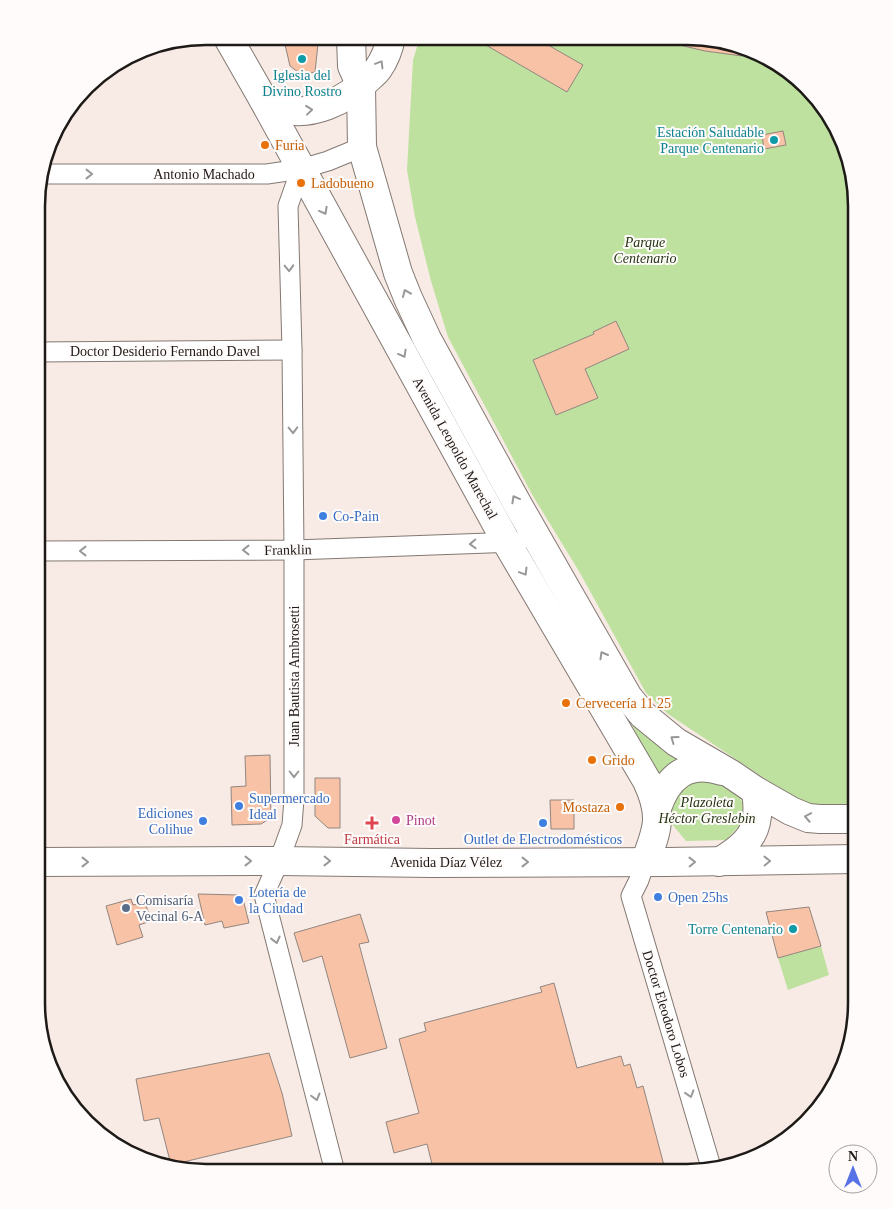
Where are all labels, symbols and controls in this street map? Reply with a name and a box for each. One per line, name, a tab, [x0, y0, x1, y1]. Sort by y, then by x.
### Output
marker: Iglesia del Divino Rostro	[296, 53, 308, 65]
one-way arrow	[374, 60, 384, 69]
place label: Iglesia del Divino Rostro	[262, 68, 342, 99]
one-way arrow	[305, 105, 313, 116]
place label: Estación Saludable Parque Centenario	[657, 125, 764, 156]
marker: Estación Saludable Parque Centenario	[768, 134, 780, 146]
place label: Furia	[275, 138, 305, 153]
marker: Furia	[259, 139, 271, 151]
street label: Antonio Machado	[153, 167, 255, 182]
one-way arrow	[86, 169, 94, 179]
place label: Ladobueno	[311, 176, 374, 191]
marker: Ladobueno	[295, 177, 307, 189]
one-way arrow	[318, 206, 328, 215]
park label: Parque Centenario	[614, 235, 677, 266]
one-way arrow	[284, 264, 295, 272]
one-way arrow	[402, 289, 413, 298]
street label: Doctor Desiderio Fernando Davel	[70, 344, 260, 359]
one-way arrow	[396, 348, 406, 357]
street label: Avenida Leopoldo Marechal	[410, 374, 500, 522]
one-way arrow	[288, 426, 298, 434]
one-way arrow	[511, 495, 521, 504]
place label: Co-Pain	[333, 509, 379, 524]
marker: Co-Pain	[317, 510, 329, 522]
one-way arrow	[468, 539, 476, 549]
street label: Franklin	[264, 542, 312, 558]
one-way arrow	[241, 545, 249, 555]
one-way arrow	[79, 546, 86, 556]
one-way arrow	[518, 566, 528, 575]
street label: Juan Bautista Ambrosetti	[287, 606, 302, 746]
one-way arrow	[600, 652, 610, 661]
place label: Cervecería 11 25	[576, 696, 671, 711]
marker: Cervecería 11 25	[560, 697, 572, 709]
one-way arrow	[671, 737, 680, 745]
place label: Grido	[602, 753, 635, 768]
marker: Grido	[586, 754, 598, 766]
one-way arrow	[289, 770, 299, 778]
place label: Supermercado Ideal	[249, 791, 330, 822]
park label: Plazoleta Héctor Greslebin	[657, 795, 756, 826]
marker: Supermercado Ideal	[233, 800, 245, 812]
place label: Mostaza	[563, 800, 611, 815]
marker: Mostaza	[614, 801, 626, 813]
place label: Ediciones Colihue	[138, 806, 193, 837]
one-way arrow	[803, 812, 812, 823]
place label: Pinot	[406, 813, 436, 828]
marker: Pinot	[390, 814, 402, 826]
marker: Ediciones Colihue	[197, 815, 209, 827]
marker: Farmática	[366, 817, 378, 829]
marker: Outlet de Electrodomésticos	[537, 817, 549, 829]
place label: Farmática	[344, 832, 401, 847]
place label: Outlet de Electrodomésticos	[464, 832, 622, 847]
street label: Avenida Díaz Vélez	[390, 855, 502, 870]
one-way arrow	[764, 855, 772, 866]
one-way arrow	[244, 856, 252, 866]
one-way arrow	[324, 856, 332, 866]
one-way arrow	[82, 857, 90, 867]
one-way arrow	[522, 857, 529, 867]
one-way arrow	[689, 857, 697, 867]
place label: Lotería de la Ciudad	[249, 885, 306, 916]
place label: Open 25hs	[668, 890, 728, 905]
marker: Open 25hs	[652, 891, 664, 903]
place label: Comisaría Vecinal 6-A	[136, 893, 204, 924]
marker: Lotería de la Ciudad	[233, 894, 245, 906]
marker: Comisaría Vecinal 6-A	[120, 902, 132, 914]
place label: Torre Centenario	[688, 922, 783, 937]
marker: Torre Centenario	[787, 923, 799, 935]
one-way arrow	[270, 936, 280, 944]
street label: Doctor Eleodoro Lobos	[640, 949, 692, 1079]
one-way arrow	[684, 1090, 694, 1098]
one-way arrow	[310, 1093, 321, 1102]
north arrow	[828, 1144, 878, 1194]
text: N	[848, 1149, 858, 1164]

